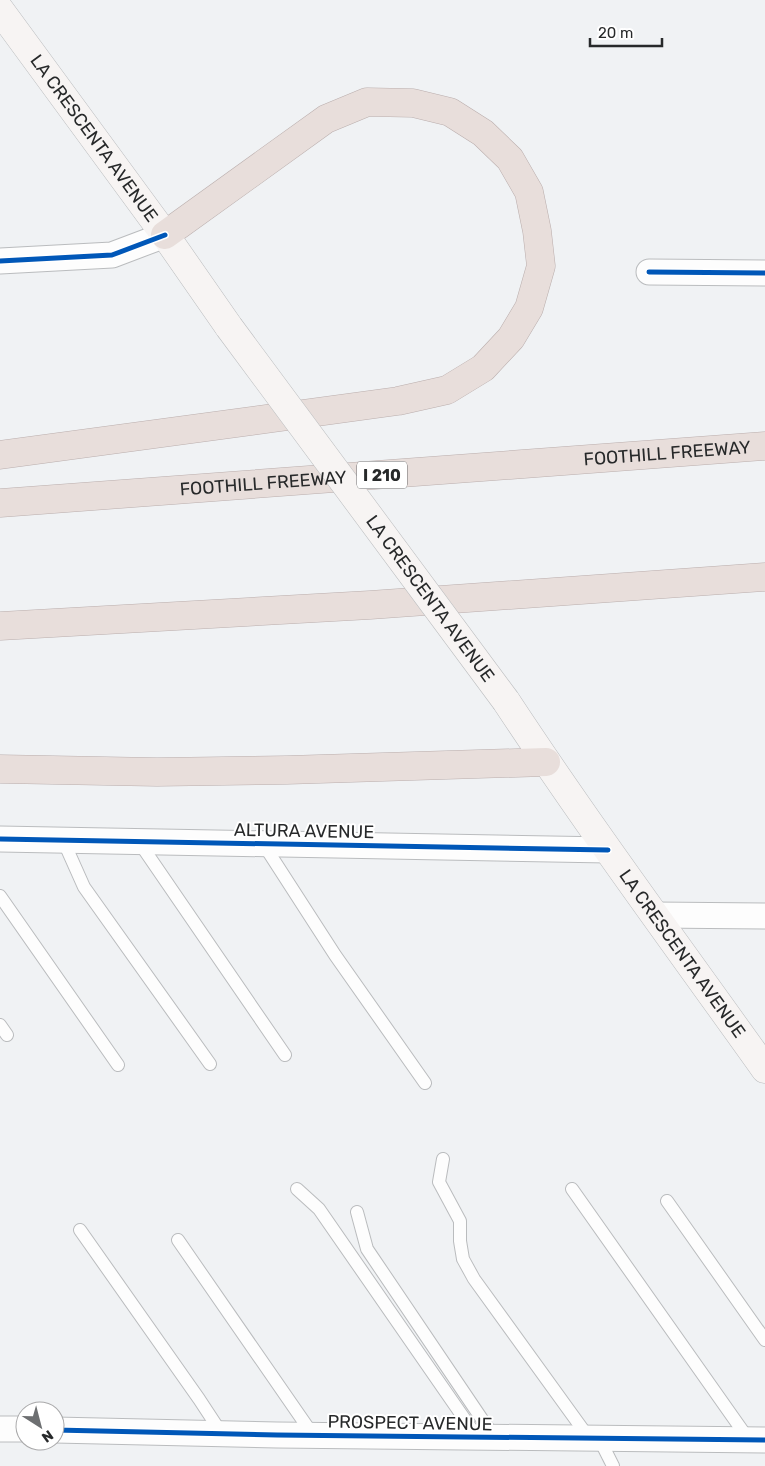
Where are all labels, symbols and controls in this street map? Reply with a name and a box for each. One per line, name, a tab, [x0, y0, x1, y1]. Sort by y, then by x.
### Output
scale bar	[590, 15, 662, 47]
text: 20 m	[598, 24, 633, 42]
street label: LA CRESCENTA AVENUE	[25, 50, 163, 226]
street label: FOOTHILL FREEWAY	[583, 436, 752, 470]
road number: I 210	[357, 462, 407, 488]
street label: FOOTHILL FREEWAY	[179, 466, 348, 501]
street label: LA CRESCENTA AVENUE	[361, 511, 499, 686]
street label: ALTURA AVENUE	[234, 819, 374, 843]
street label: LA CRESCENTA AVENUE	[614, 865, 750, 1042]
north arrow	[15, 1401, 65, 1451]
street label: PROSPECT AVENUE	[327, 1411, 493, 1435]
text: N	[38, 1426, 56, 1446]

